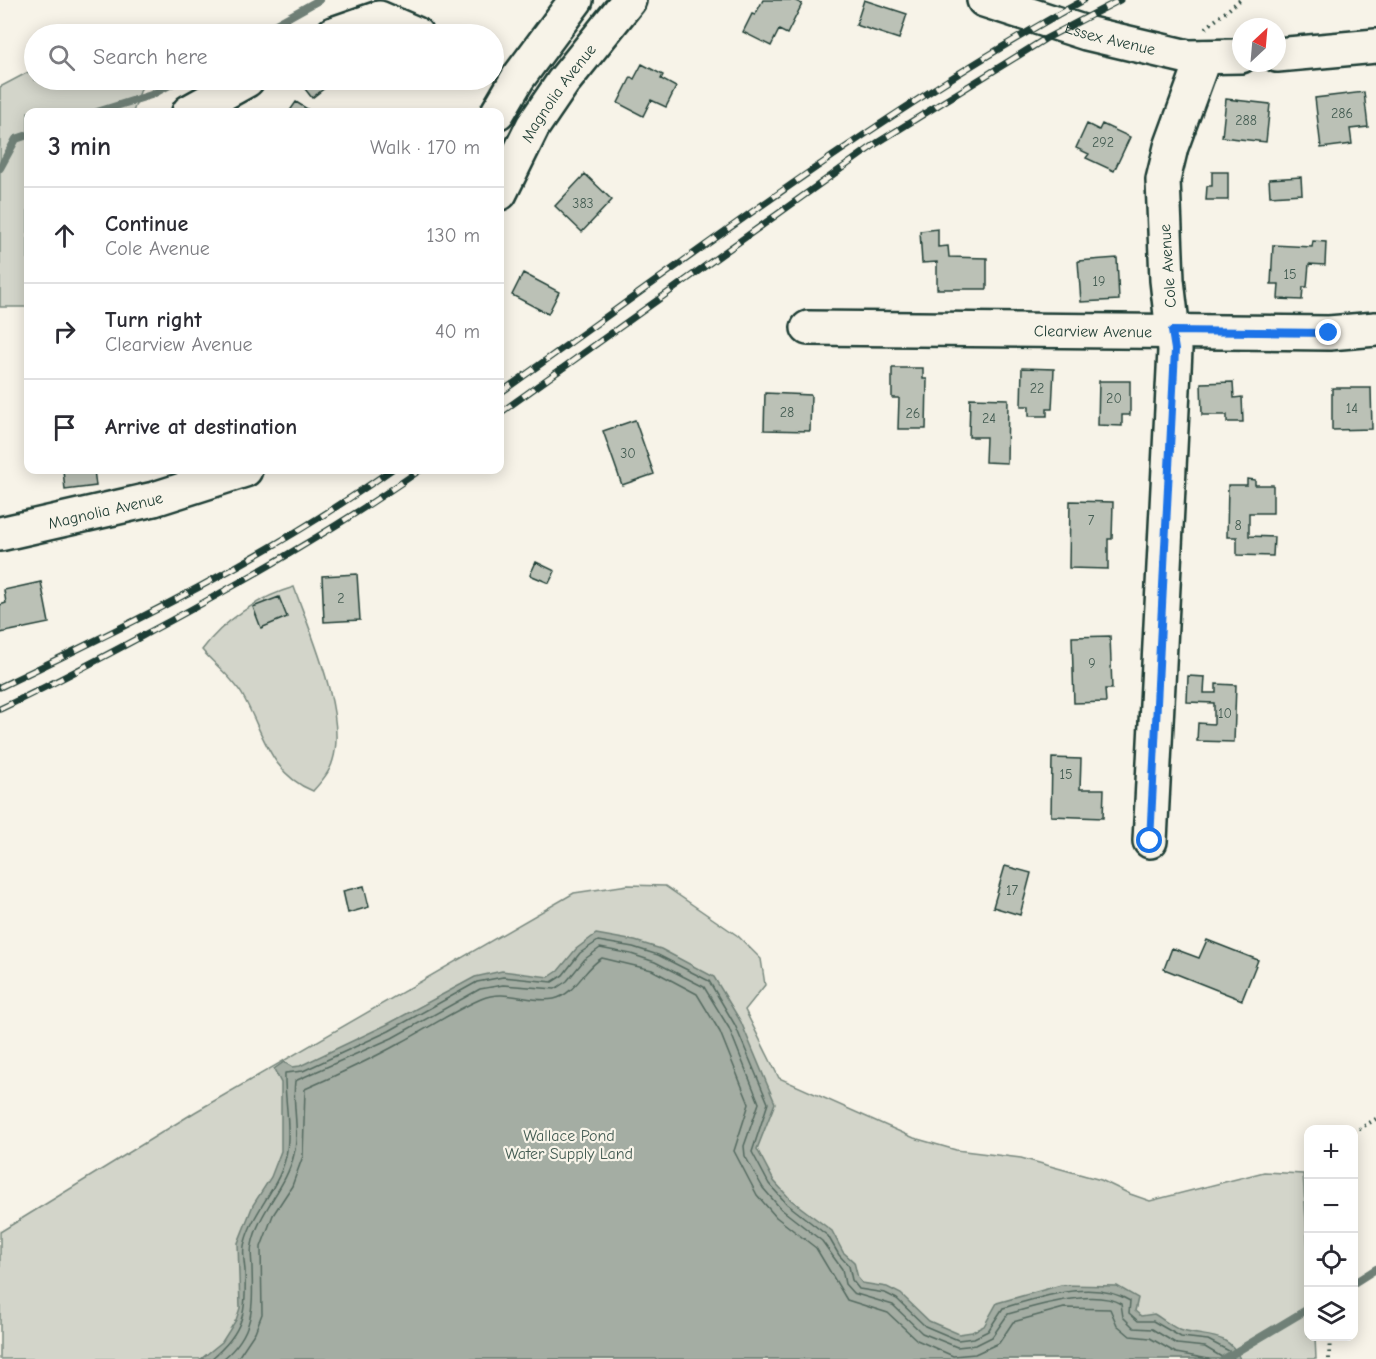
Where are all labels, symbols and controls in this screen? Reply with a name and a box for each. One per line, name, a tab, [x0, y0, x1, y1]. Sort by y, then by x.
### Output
north arrow	[1232, 18, 1286, 72]
street label: Essex Avenue	[1062, 19, 1157, 59]
search box	[24, 24, 504, 90]
icon: search	[45, 41, 78, 74]
street label: Magnolia Avenue	[518, 41, 600, 146]
text: Search here	[93, 44, 208, 70]
house number: 286	[1331, 105, 1353, 122]
house number: 288	[1235, 112, 1257, 129]
text: 3 min	[48, 132, 111, 162]
house number: 292	[1092, 134, 1114, 151]
text: Walk · 170 m	[370, 136, 480, 159]
house number: 383	[572, 195, 594, 212]
text: Continue	[105, 211, 188, 237]
icon: ahead	[48, 219, 81, 252]
street label: Cole Avenue	[1156, 223, 1180, 308]
text: 130 m	[427, 224, 480, 247]
text: Cole Avenue	[105, 237, 210, 260]
house number: 15	[1283, 266, 1297, 283]
house number: 19	[1093, 273, 1105, 290]
text: Turn right	[105, 307, 202, 333]
icon: right	[48, 315, 81, 348]
route end	[1315, 319, 1341, 345]
text: 40 m	[435, 320, 480, 343]
street label: Clearview Avenue	[1034, 322, 1152, 341]
text: Clearview Avenue	[105, 333, 252, 356]
house number: 22	[1030, 380, 1044, 397]
house number: 20	[1106, 390, 1122, 407]
house number: 14	[1346, 400, 1358, 417]
house number: 28	[780, 404, 794, 421]
house number: 26	[906, 405, 920, 422]
house number: 24	[982, 410, 996, 427]
icon: arrive	[48, 411, 81, 444]
text: Arrive at destination	[105, 414, 297, 440]
house number: 30	[620, 445, 636, 462]
street label: Magnolia Avenue	[46, 489, 165, 533]
house number: 7	[1088, 512, 1095, 529]
house number: 8	[1234, 517, 1242, 534]
house number: 2	[337, 590, 345, 607]
house number: 9	[1088, 655, 1096, 672]
house number: 10	[1218, 705, 1232, 722]
house number: 15	[1059, 766, 1073, 783]
route start	[1136, 827, 1162, 853]
house number: 17	[1006, 882, 1018, 899]
map controls	[1304, 1125, 1358, 1341]
button: +	[1304, 1125, 1358, 1179]
park label: Wallace Pond Water Supply Land	[505, 1127, 633, 1163]
button: −	[1304, 1179, 1358, 1233]
button: locate	[1304, 1233, 1358, 1287]
button: layers	[1304, 1287, 1358, 1341]

